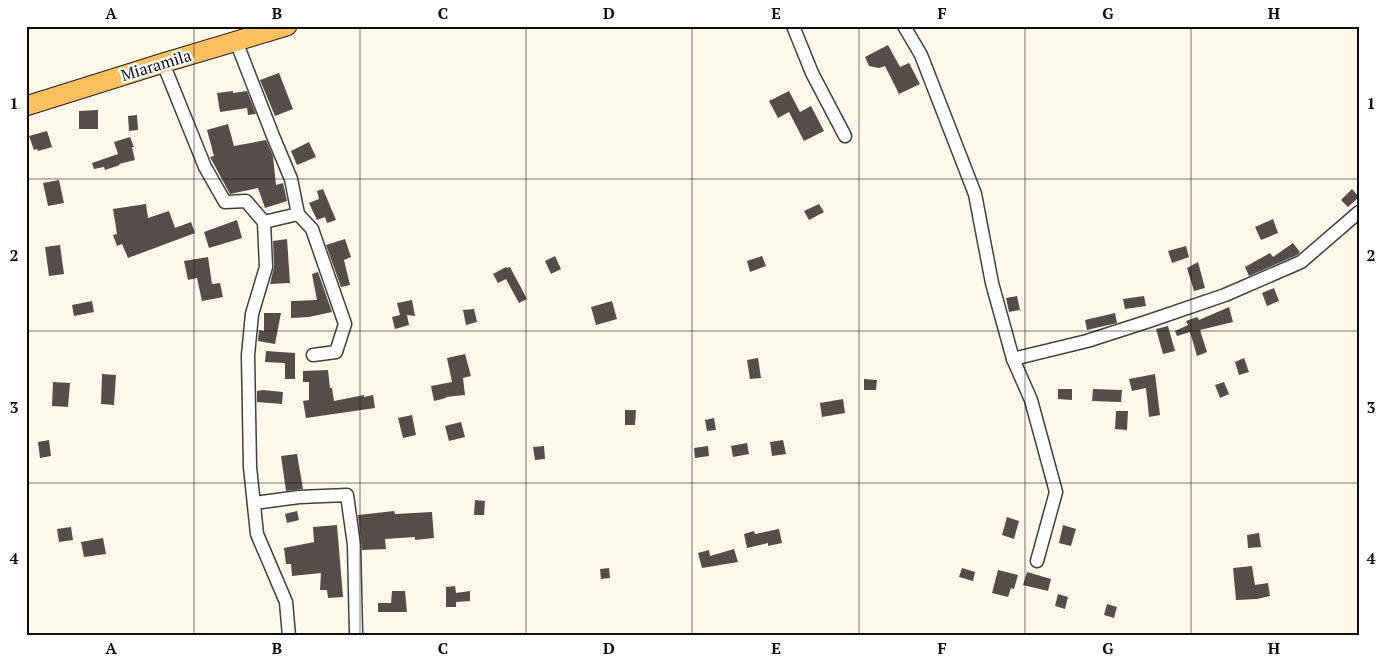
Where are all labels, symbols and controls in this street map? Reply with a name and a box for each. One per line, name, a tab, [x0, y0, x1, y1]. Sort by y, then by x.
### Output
text: A	[105, 2, 117, 24]
text: B	[272, 2, 282, 24]
text: C	[438, 2, 448, 24]
text: D	[603, 2, 615, 24]
text: E	[771, 2, 781, 24]
text: F	[937, 2, 947, 24]
text: G	[1102, 2, 1114, 24]
text: H	[1268, 2, 1280, 24]
street label: Miaramila	[118, 44, 194, 86]
text: 1	[9, 92, 19, 114]
text: 1	[1366, 92, 1376, 114]
text: 2	[9, 244, 19, 266]
text: 2	[1366, 244, 1376, 266]
text: 3	[9, 396, 19, 418]
text: 3	[1366, 396, 1376, 418]
text: 4	[9, 547, 19, 569]
text: 4	[1366, 547, 1376, 569]
text: A	[105, 637, 117, 659]
text: B	[272, 637, 282, 659]
text: C	[438, 637, 448, 659]
text: D	[603, 637, 615, 659]
text: E	[771, 637, 781, 659]
text: F	[937, 637, 947, 659]
text: G	[1102, 637, 1114, 659]
text: H	[1268, 637, 1280, 659]

